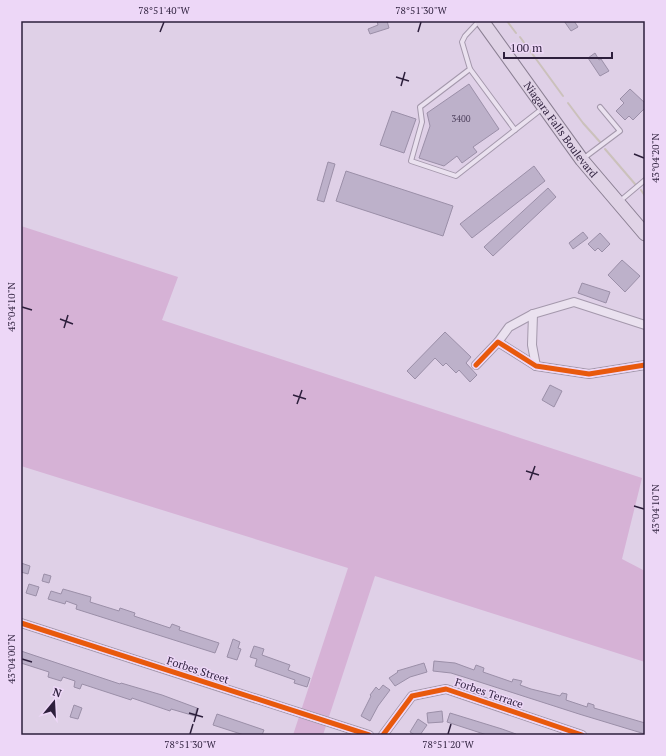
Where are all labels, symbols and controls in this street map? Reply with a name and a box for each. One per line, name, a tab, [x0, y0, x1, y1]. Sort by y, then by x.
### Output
text: 78°51'40"W	[138, 4, 190, 17]
text: 78°51'30"W	[395, 4, 447, 17]
scale bar	[504, 34, 612, 60]
text: 100 m	[510, 40, 543, 55]
street label: Niagara Falls Boulevard	[521, 79, 601, 180]
house number: 3400	[451, 113, 471, 125]
text: 43°04'20"N	[649, 133, 662, 183]
text: 43°04'10"N	[5, 282, 18, 332]
text: 43°04'10"N	[649, 484, 662, 534]
text: 43°04'00"N	[5, 634, 18, 684]
street label: Forbes Street	[165, 653, 231, 687]
street label: Forbes Terrace	[453, 675, 525, 711]
north arrow	[34, 682, 74, 722]
text: N	[51, 685, 64, 701]
text: 78°51'30"W	[164, 738, 216, 751]
text: 78°51'20"W	[422, 738, 474, 751]

